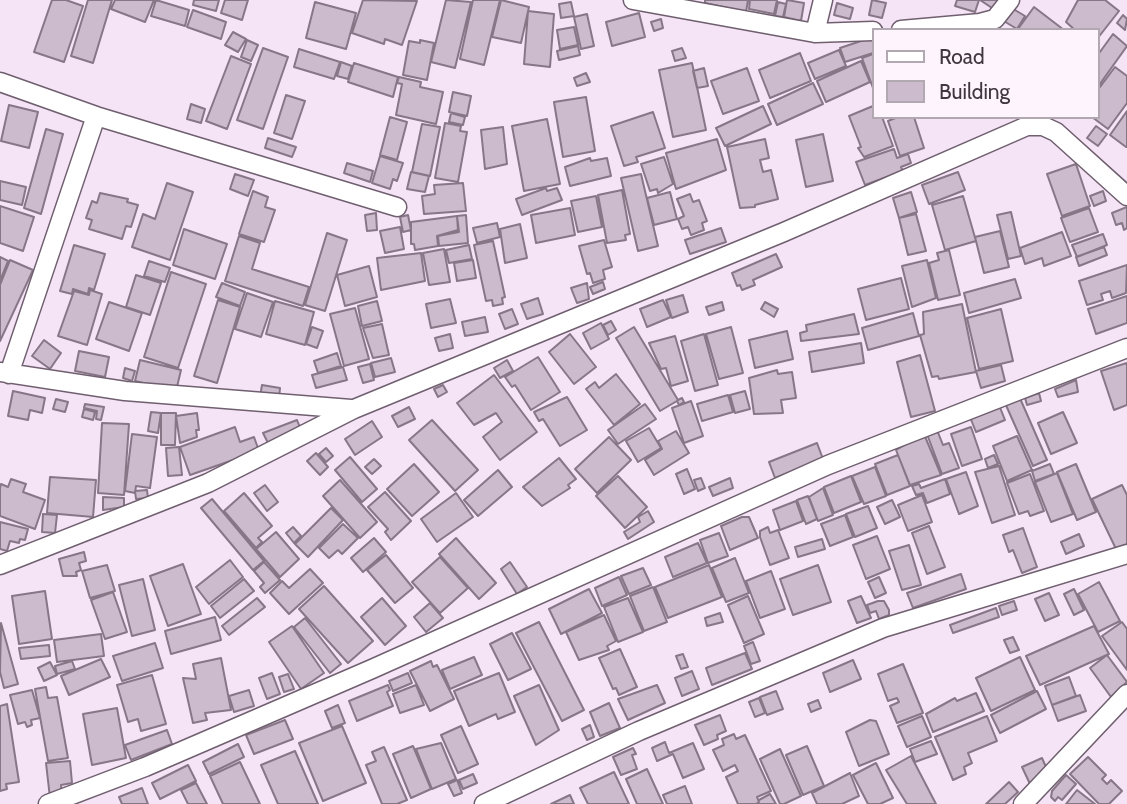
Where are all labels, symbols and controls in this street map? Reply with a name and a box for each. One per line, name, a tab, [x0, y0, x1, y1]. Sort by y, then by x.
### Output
legend	[872, 28, 1099, 119]
text: Road	[939, 44, 985, 69]
text: Building	[939, 79, 1010, 104]

